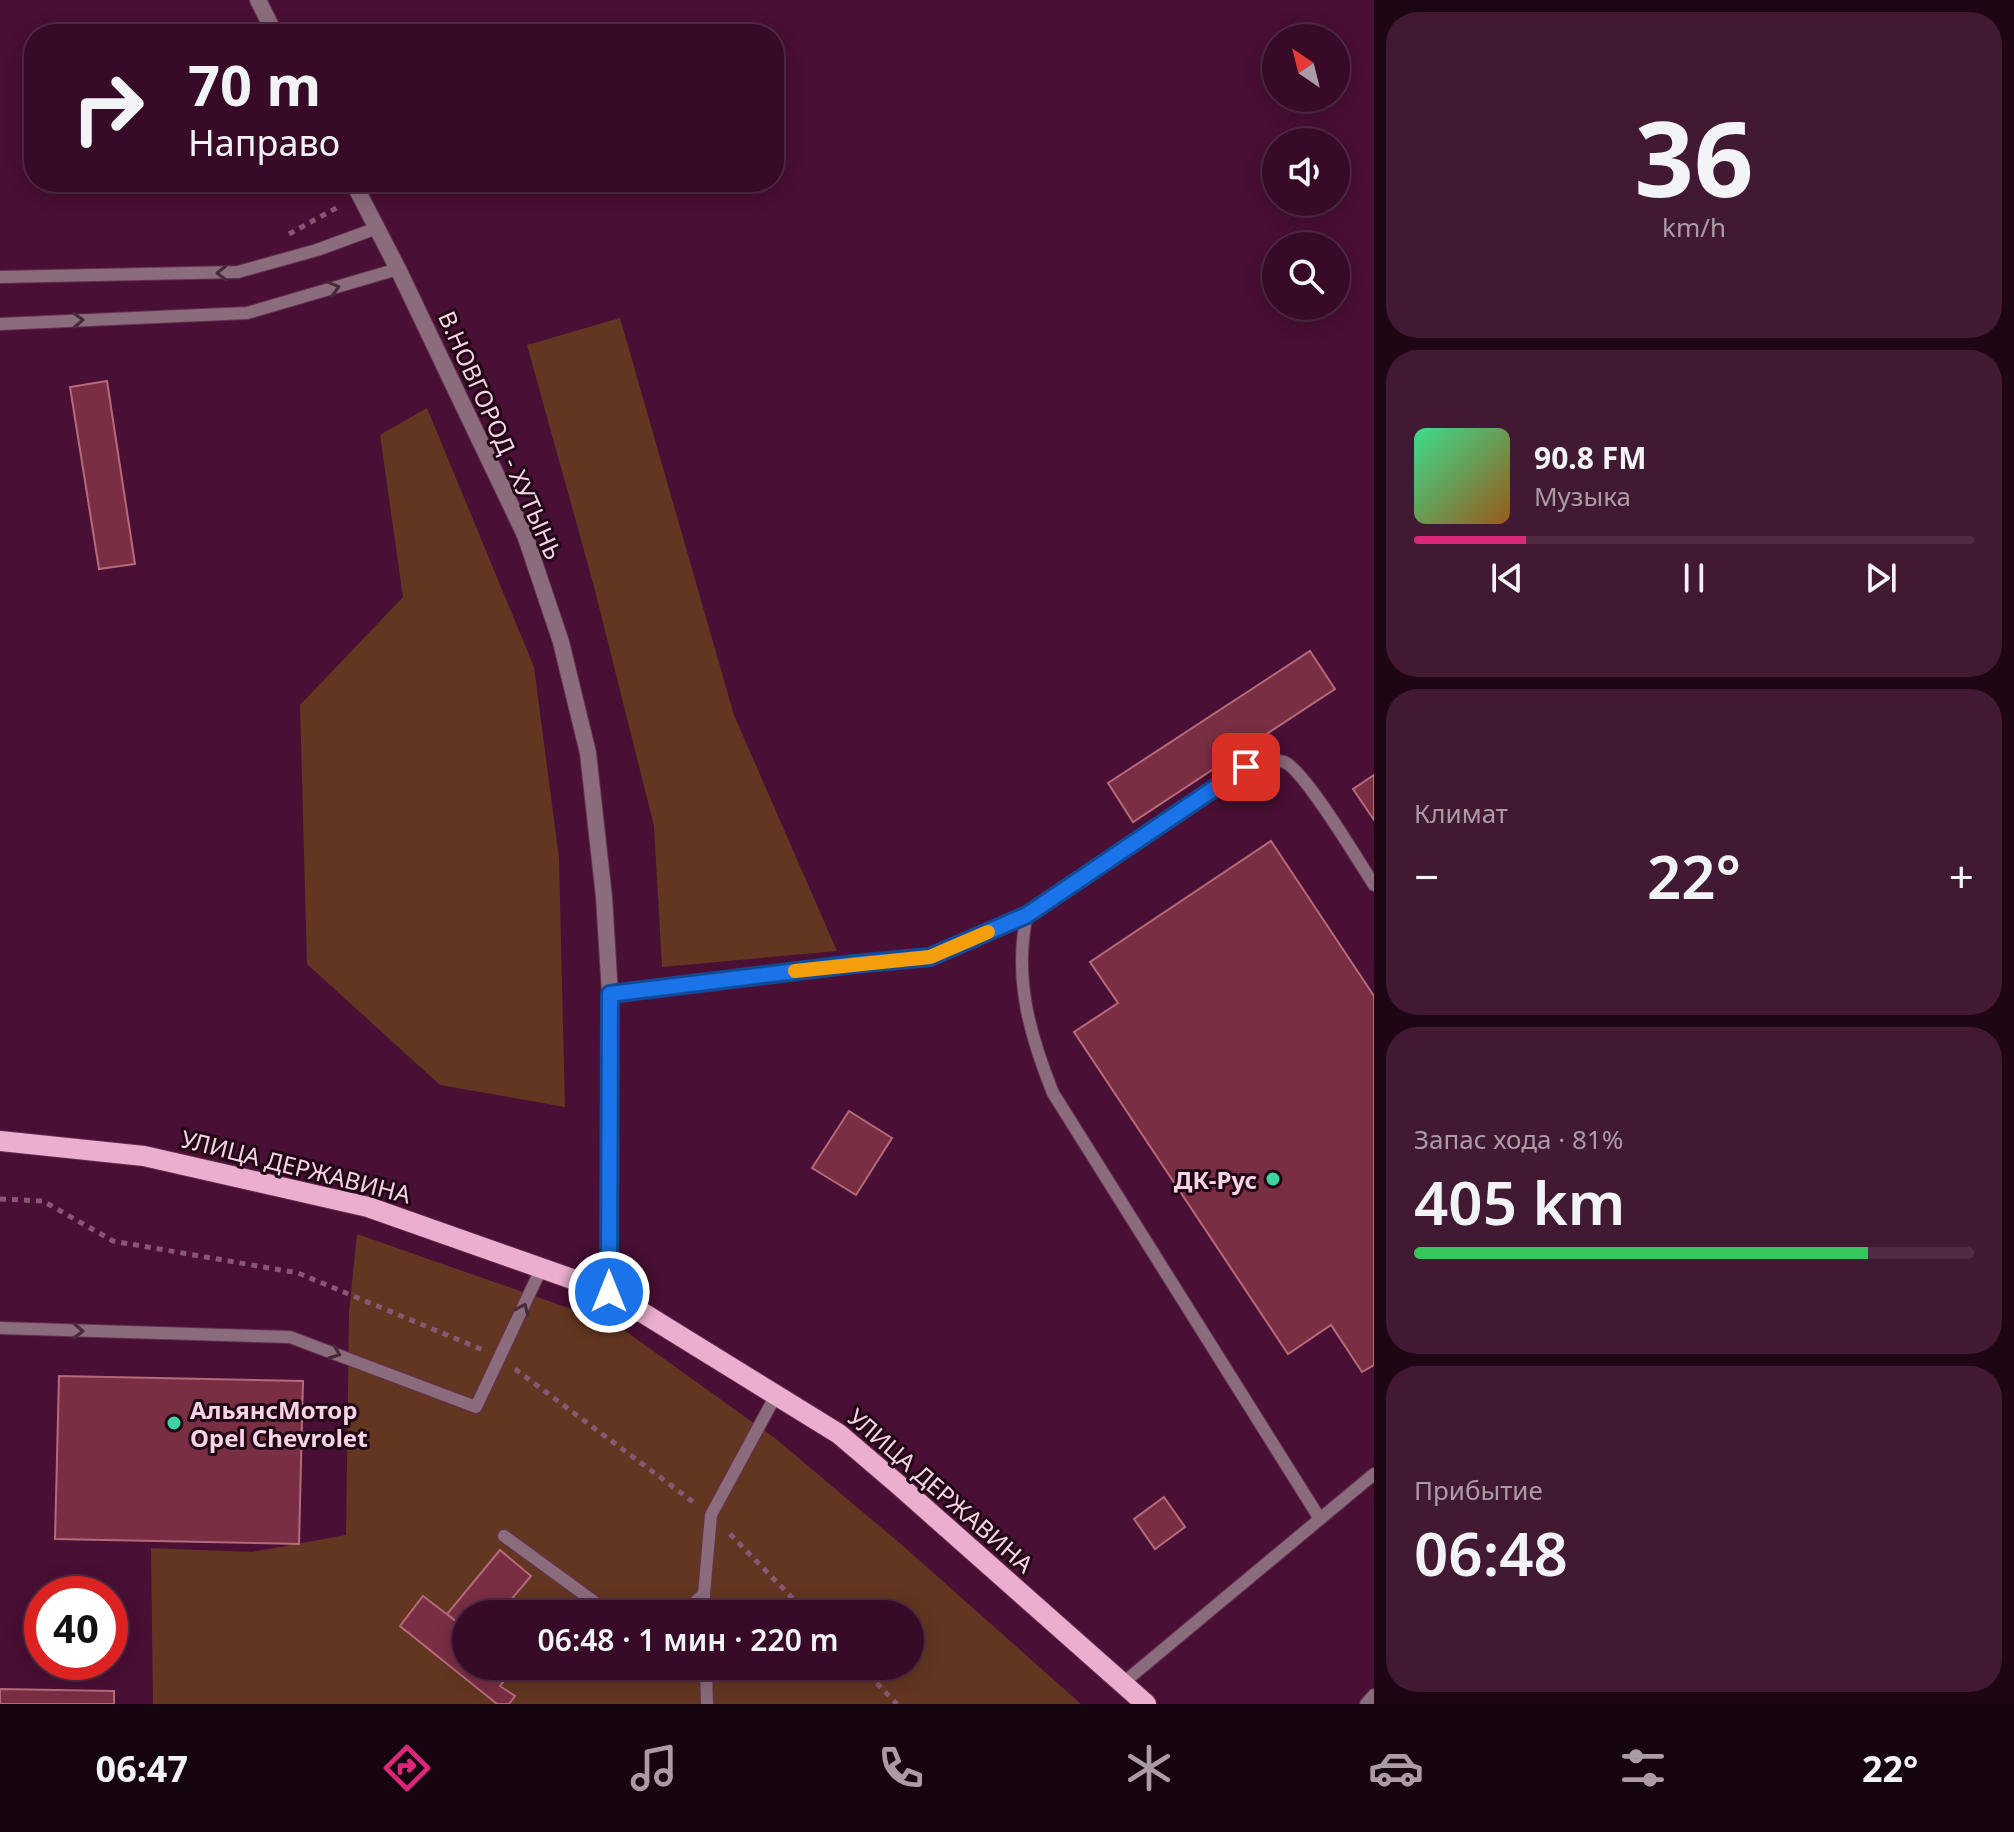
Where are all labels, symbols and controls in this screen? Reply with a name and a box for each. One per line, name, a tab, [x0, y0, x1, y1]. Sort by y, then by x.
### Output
north arrow	[1262, 24, 1350, 112]
map controls	[1262, 24, 1350, 320]
text: 70 m	[188, 46, 321, 122]
icon: right	[56, 56, 160, 160]
text: 36	[1635, 86, 1753, 227]
text: Направо	[188, 118, 340, 167]
button: sound	[1262, 128, 1350, 216]
text: km/h	[1662, 209, 1726, 245]
button: search	[1262, 232, 1350, 320]
one-way arrow	[215, 264, 228, 281]
one-way arrow	[327, 281, 341, 297]
street label: В.НОВГОРОД - ХУТЫНЬ	[431, 305, 571, 565]
one-way arrow	[72, 312, 85, 329]
text: 90.8 FM	[1534, 437, 1646, 478]
text: Музыка	[1534, 478, 1631, 514]
icon: previous	[1485, 556, 1529, 600]
icon: pause	[1672, 556, 1716, 600]
icon: next	[1859, 556, 1903, 600]
pin	[1212, 733, 1280, 801]
icon: arrive	[1224, 745, 1268, 789]
text: Климат	[1414, 795, 1508, 831]
text: 22°	[1647, 835, 1741, 917]
text: −	[1414, 846, 1439, 906]
text: +	[1949, 846, 1974, 906]
street label: УЛИЦА ДЕРЖАВИНА	[178, 1121, 415, 1211]
text: Запас хода · 81%	[1414, 1121, 1623, 1157]
text: 405 km	[1414, 1161, 1625, 1243]
place label: ДК-Рус	[1174, 1163, 1257, 1196]
marker: ДК-Рус	[1264, 1170, 1282, 1188]
position arrow	[567, 1250, 651, 1334]
one-way arrow	[513, 1303, 529, 1318]
one-way arrow	[72, 1322, 85, 1339]
one-way arrow	[327, 1343, 341, 1360]
place label: АльянсМотор Opel Chevrolet	[190, 1393, 368, 1454]
street label: УЛИЦА ДЕРЖАВИНА	[841, 1400, 1041, 1580]
marker: АльянсМотор Opel Chevrolet	[165, 1414, 183, 1432]
text: Прибытие	[1414, 1472, 1543, 1508]
text: 06:48	[1414, 1512, 1568, 1594]
speed limit sign: 40	[24, 1576, 128, 1680]
text: 06:48 · 1 мин · 220 m	[538, 1619, 838, 1660]
icon: directions	[379, 1740, 435, 1796]
icon: music	[626, 1740, 682, 1796]
icon: phone	[873, 1740, 929, 1796]
icon: climate	[1121, 1740, 1177, 1796]
icon: car	[1368, 1740, 1424, 1796]
icon: filters	[1615, 1740, 1671, 1796]
text: 06:47	[96, 1744, 188, 1793]
text: 22°	[1862, 1744, 1918, 1793]

